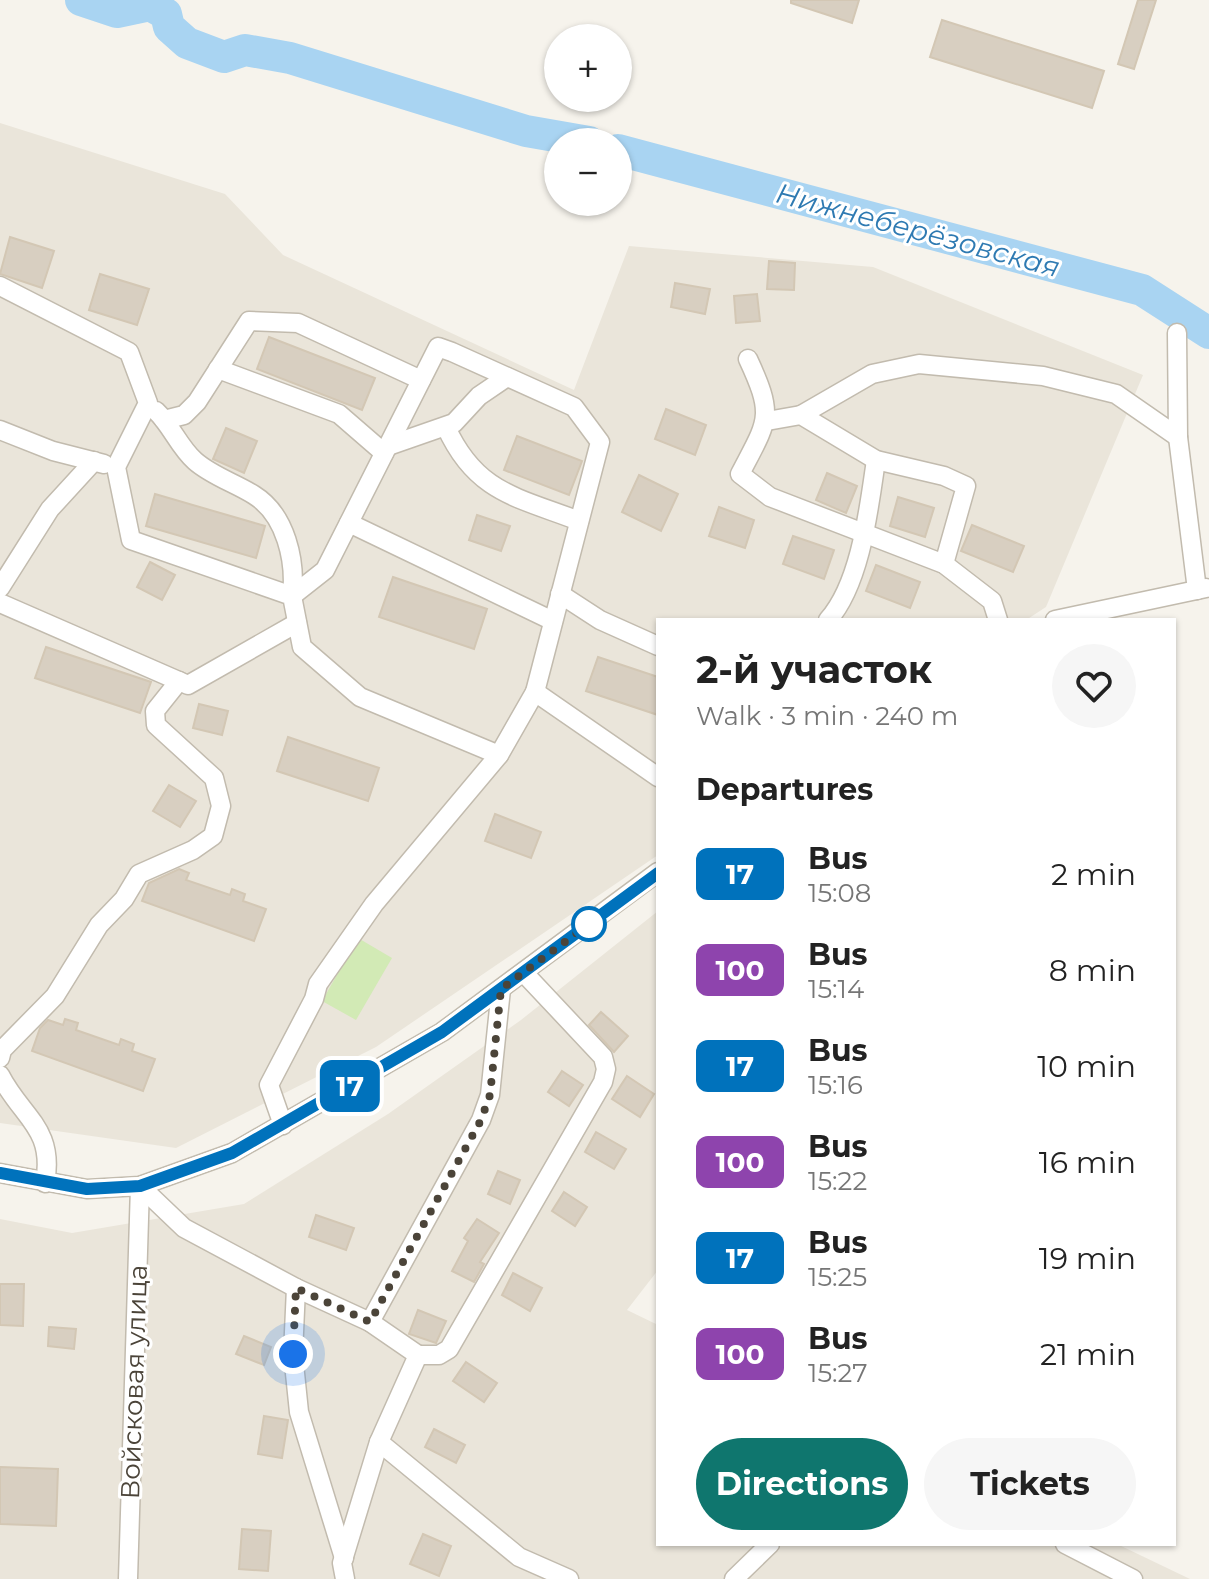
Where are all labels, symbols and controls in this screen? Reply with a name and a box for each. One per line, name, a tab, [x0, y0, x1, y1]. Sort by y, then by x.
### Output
map controls	[544, 24, 632, 216]
button: +	[544, 24, 632, 112]
button: −	[544, 128, 632, 216]
water label: Нижнеберёзовская	[772, 176, 1064, 284]
button: heart	[1052, 644, 1136, 728]
text: 2-й участок	[696, 646, 932, 693]
text: Walk · 3 min · 240 m	[696, 700, 958, 732]
text: Departures	[696, 771, 873, 808]
text: Bus	[808, 840, 868, 877]
text: 2 min	[1051, 856, 1136, 893]
text: 17	[726, 857, 754, 891]
text: 15:08	[808, 877, 871, 909]
unlabelled marker	[572, 907, 606, 941]
text: Bus	[808, 936, 868, 973]
text: 8 min	[1049, 952, 1136, 989]
text: 100	[715, 953, 765, 987]
text: 15:14	[808, 973, 864, 1005]
text: Bus	[808, 1032, 868, 1069]
text: 10 min	[1037, 1048, 1136, 1085]
text: 17	[726, 1049, 754, 1083]
line badge: 17	[314, 1060, 386, 1112]
text: 17	[336, 1069, 364, 1103]
text: 15:16	[808, 1069, 863, 1101]
text: Bus	[808, 1128, 868, 1165]
text: 16 min	[1039, 1144, 1136, 1181]
text: 100	[715, 1145, 765, 1179]
text: 15:22	[808, 1165, 867, 1197]
text: Bus	[808, 1224, 868, 1261]
text: 19 min	[1039, 1240, 1136, 1277]
text: 17	[726, 1241, 754, 1275]
text: 15:25	[808, 1261, 867, 1293]
street label: Войсковая улица	[114, 1264, 154, 1500]
text: Bus	[808, 1320, 868, 1357]
your location	[273, 1334, 313, 1374]
text: 21 min	[1040, 1336, 1136, 1373]
text: 100	[715, 1337, 765, 1371]
text: 15:27	[808, 1357, 868, 1389]
button: Directions	[696, 1438, 908, 1530]
button: Tickets	[924, 1438, 1136, 1530]

